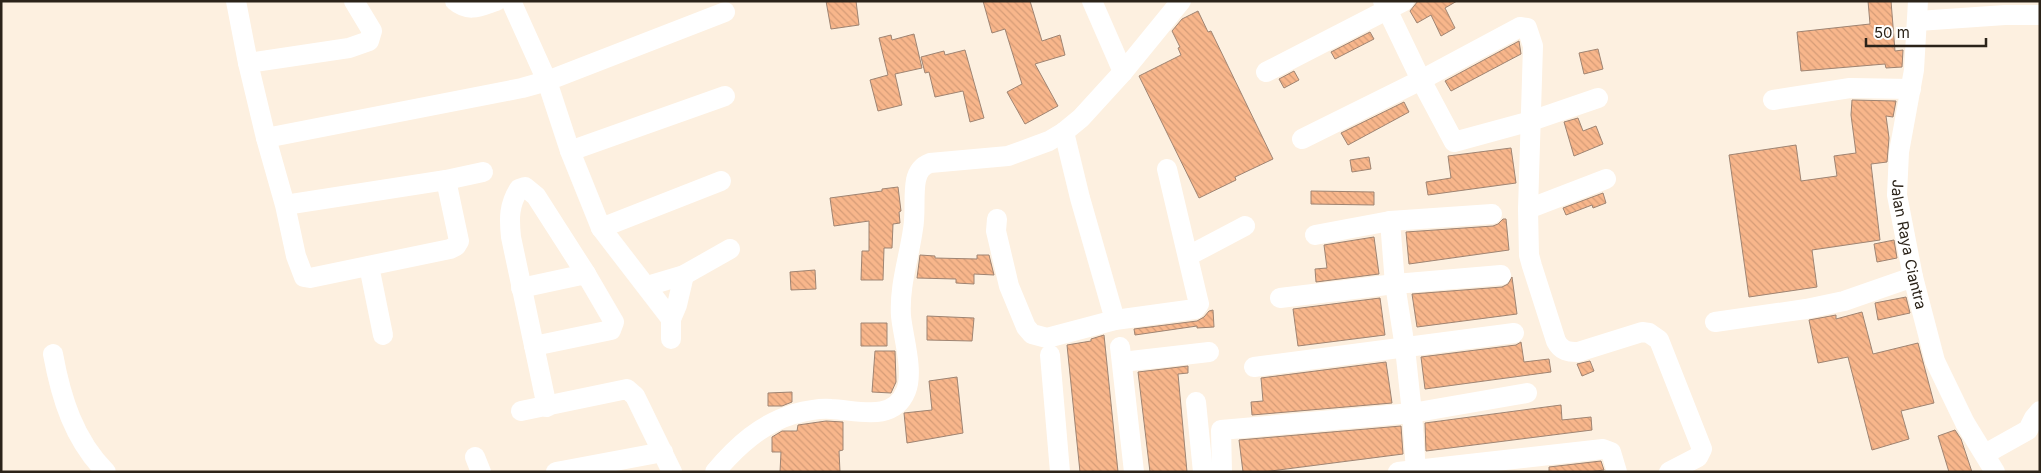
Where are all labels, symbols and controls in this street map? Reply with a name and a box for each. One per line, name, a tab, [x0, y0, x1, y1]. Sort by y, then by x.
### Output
scale bar	[1866, 15, 1986, 47]
text: 50 m	[1874, 23, 1910, 42]
street label: Jalan Raya Ciantra	[1888, 179, 1931, 311]

